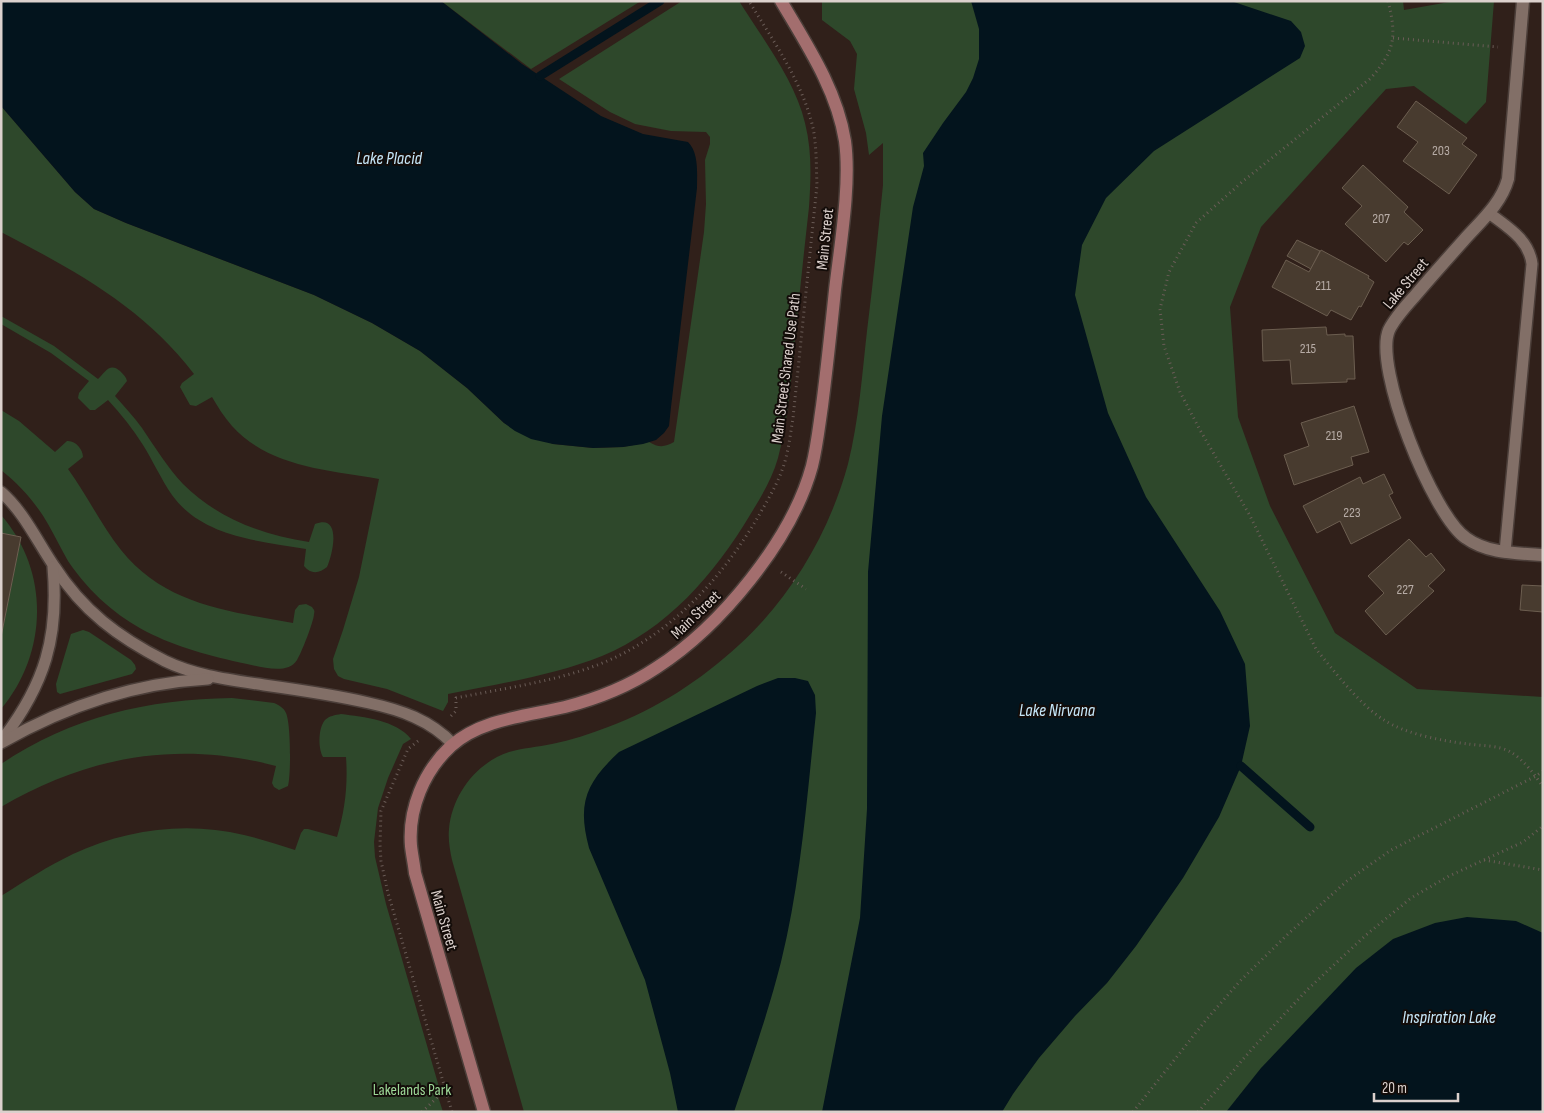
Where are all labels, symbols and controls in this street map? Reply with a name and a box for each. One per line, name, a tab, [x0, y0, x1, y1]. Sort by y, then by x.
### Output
house number: 203	[1432, 142, 1450, 159]
water label: Lake Placid	[356, 148, 422, 169]
street label: Main Street	[813, 207, 838, 271]
house number: 207	[1372, 210, 1390, 227]
street label: Lake Street	[1379, 255, 1433, 313]
house number: 211	[1315, 277, 1331, 294]
street label: Main Street Shared Use Path	[768, 292, 805, 444]
house number: 215	[1300, 340, 1317, 357]
house number: 219	[1326, 427, 1342, 444]
house number: 223	[1343, 504, 1361, 521]
house number: 227	[1396, 581, 1414, 598]
street label: Main Street	[667, 587, 725, 643]
water label: Lake Nirvana	[1019, 700, 1096, 721]
street label: Main Street	[426, 888, 461, 953]
water label: Inspiration Lake	[1402, 1007, 1496, 1028]
scale bar	[1374, 1070, 1458, 1102]
text: 20 m	[1382, 1079, 1407, 1098]
park label: Lakelands Park	[373, 1081, 451, 1100]

